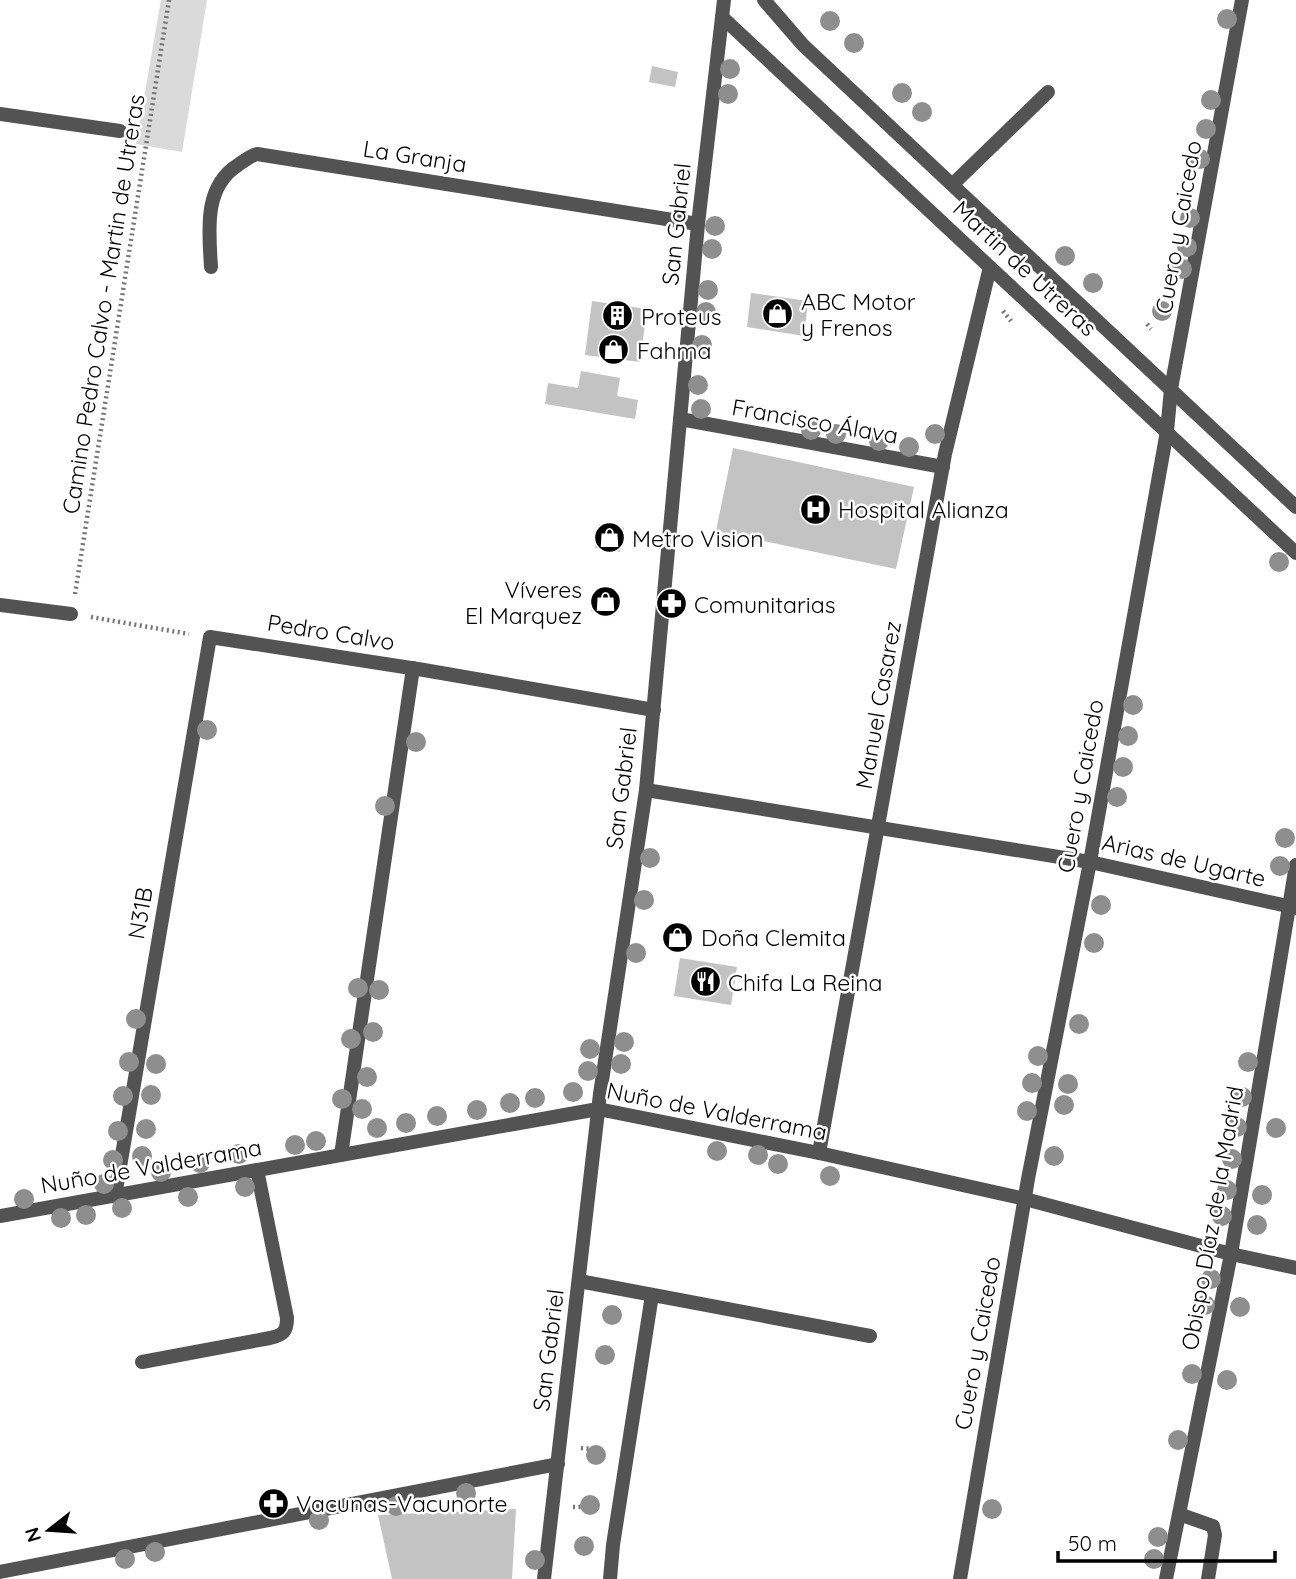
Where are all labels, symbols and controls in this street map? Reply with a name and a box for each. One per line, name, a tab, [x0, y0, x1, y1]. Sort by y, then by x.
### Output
street label: Camino Pedro Calvo - Martin de Utreras	[55, 92, 151, 516]
street label: La Granja	[361, 134, 469, 178]
street label: Cuero y Caicedo	[1148, 138, 1208, 316]
street label: San Gabriel	[655, 161, 697, 287]
street label: Martin de Utreras	[947, 194, 1103, 342]
place label: ABC Motor y Frenos	[801, 287, 916, 342]
shop icon: ABC Motor y Frenos	[761, 297, 795, 331]
building icon: Proteus	[601, 299, 635, 333]
place label: Proteus	[641, 302, 722, 331]
shop icon: Fahma	[597, 333, 631, 367]
place label: Fahma	[637, 336, 711, 365]
street label: Francisco Álava	[730, 392, 900, 450]
hospital icon: Hospital Alianza	[798, 492, 832, 526]
place label: Hospital Alianza	[838, 495, 1009, 524]
shop icon: Metro Vision	[592, 521, 626, 555]
place label: Metro Vision	[632, 524, 763, 553]
place label: Víveres El Marquez	[465, 575, 582, 630]
shop icon: Víveres El Marquez	[588, 585, 622, 619]
pharmacy icon: Comunitarias	[654, 587, 688, 621]
place label: Comunitarias	[694, 590, 835, 619]
street label: Pedro Calvo	[265, 608, 397, 656]
street label: Manuel Casarez	[849, 619, 907, 791]
street label: Cuero y Caicedo	[1050, 697, 1110, 875]
street label: San Gabriel	[599, 725, 643, 851]
street label: Arias de Ugarte	[1099, 827, 1269, 893]
street label: N31B	[121, 885, 159, 941]
shop icon: Doña Clemita	[661, 920, 695, 954]
place label: Doña Clemita	[701, 923, 846, 952]
restaurant icon: Chifa La Reina	[688, 965, 722, 999]
place label: Chifa La Reina	[728, 968, 882, 997]
street label: Nuño de Valderrama	[604, 1075, 830, 1147]
street label: Obispo Díaz de la Madrid	[1175, 1084, 1249, 1352]
street label: Nuño de Valderrama	[38, 1132, 264, 1200]
street label: Cuero y Caicedo	[947, 1254, 1007, 1432]
street label: San Gabriel	[526, 1287, 570, 1413]
pharmacy icon: Vacunas-Vacunorte	[256, 1486, 290, 1520]
place label: Vacunas-Vacunorte	[296, 1489, 508, 1518]
north arrow	[14, 1495, 84, 1565]
scale bar	[1058, 1520, 1275, 1564]
text: N	[19, 1525, 46, 1545]
text: 50 m	[1068, 1530, 1117, 1556]

